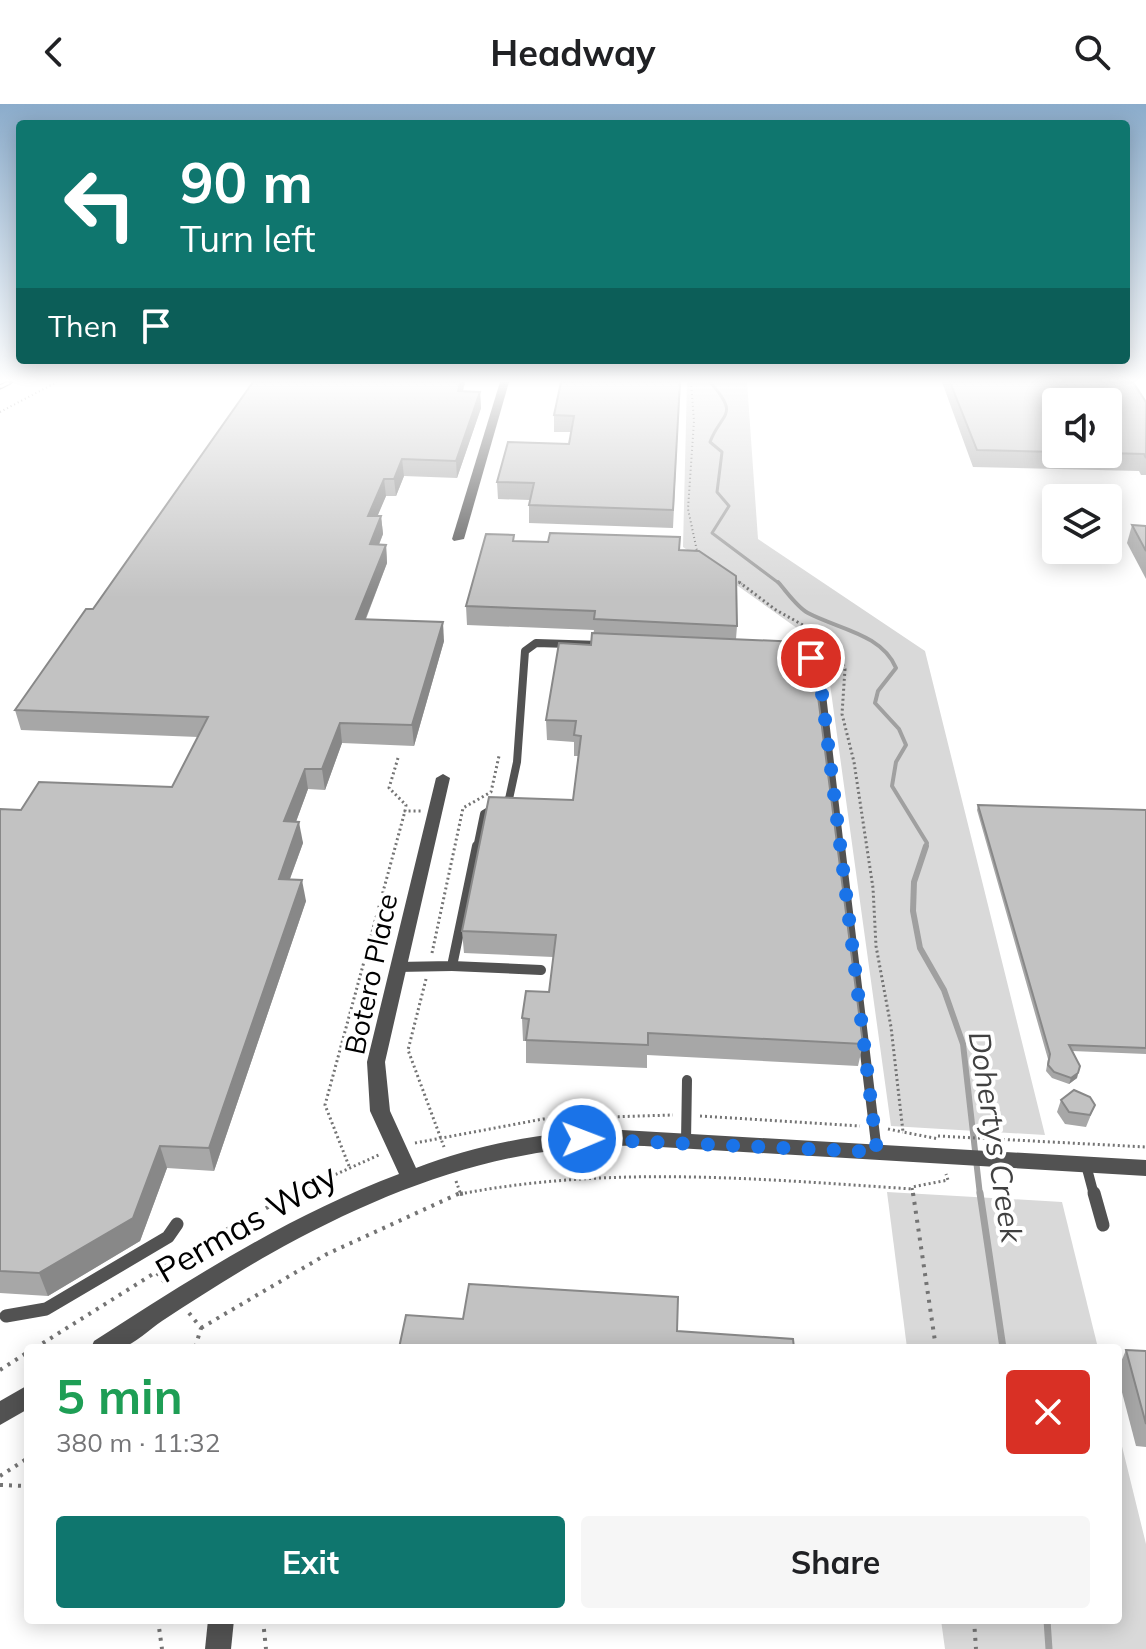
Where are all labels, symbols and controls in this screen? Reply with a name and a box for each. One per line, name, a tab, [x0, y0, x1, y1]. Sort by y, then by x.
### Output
icon: back	[32, 30, 76, 74]
text: Headway	[490, 30, 656, 75]
icon: search	[1070, 30, 1114, 74]
text: 90 m	[180, 147, 313, 217]
icon: left	[48, 152, 152, 256]
text: Turn left	[180, 216, 316, 261]
icon: arrive	[134, 304, 178, 348]
text: Then	[48, 307, 118, 345]
map controls	[1042, 388, 1122, 564]
button: sound	[1042, 388, 1122, 468]
button: layers	[1042, 484, 1122, 564]
pin	[777, 624, 845, 692]
icon: arrive	[789, 636, 833, 680]
street label: Botero Place	[336, 890, 405, 1058]
water label: Dohertys Creek	[961, 1028, 1032, 1247]
position arrow	[540, 1097, 624, 1181]
street label: Permas Way	[147, 1153, 344, 1292]
text: 5 min	[56, 1366, 183, 1426]
button: close	[1006, 1370, 1090, 1454]
text: 380 m · 11:32	[56, 1426, 220, 1459]
button: Exit	[56, 1516, 565, 1608]
button: Share	[581, 1516, 1090, 1608]

